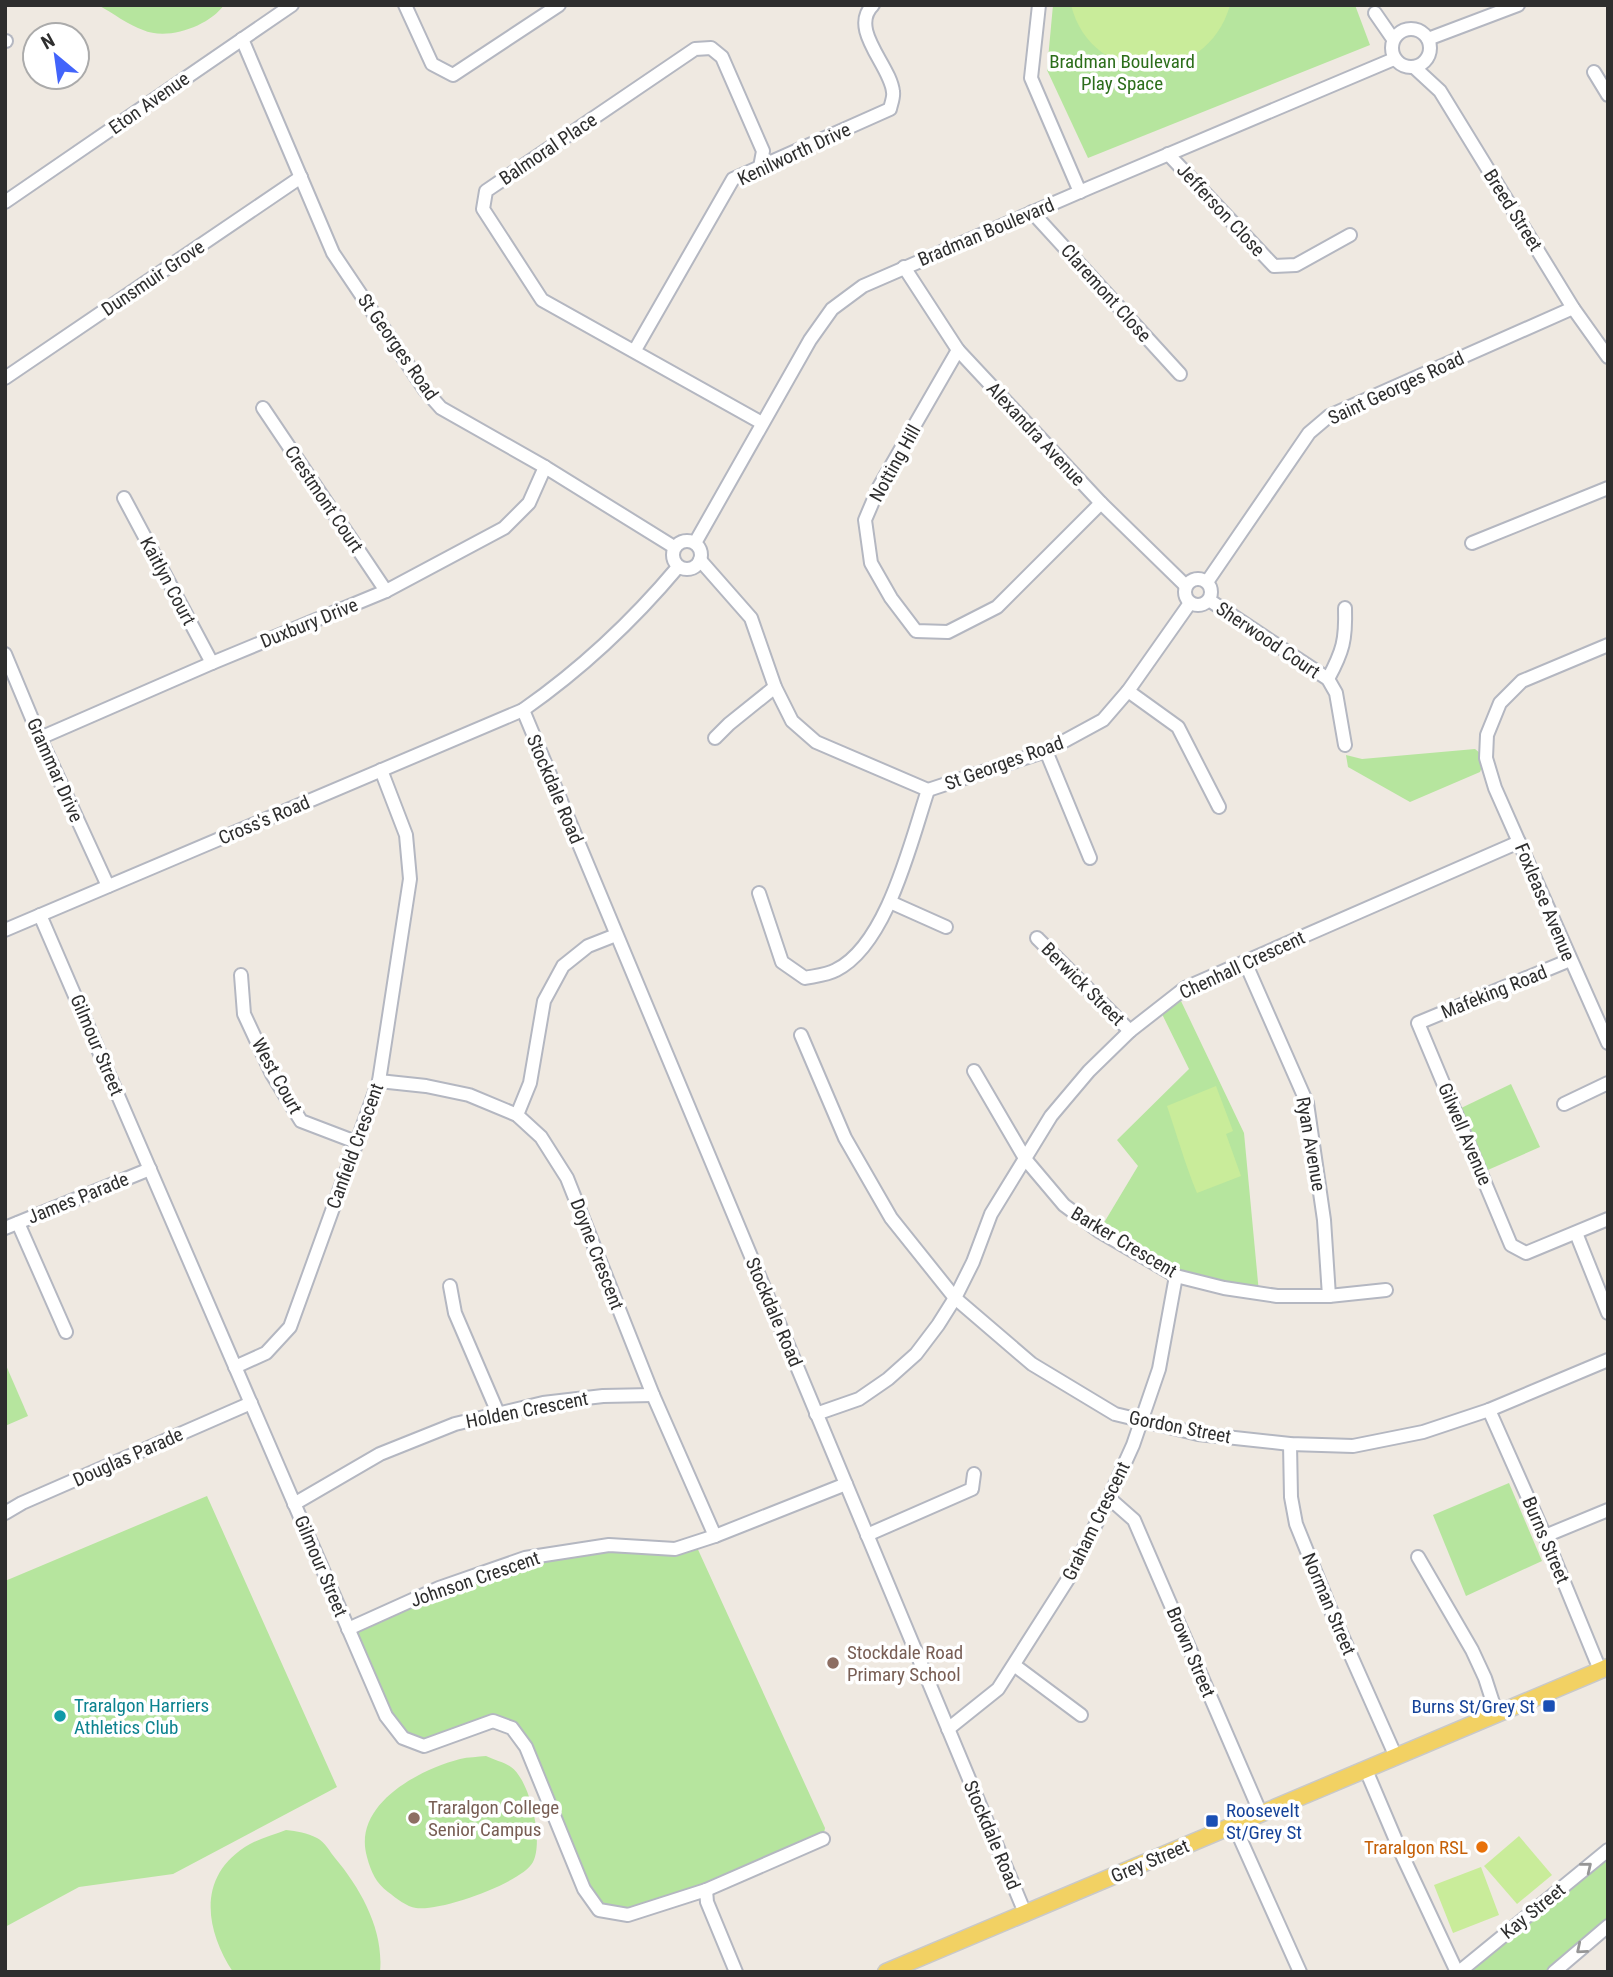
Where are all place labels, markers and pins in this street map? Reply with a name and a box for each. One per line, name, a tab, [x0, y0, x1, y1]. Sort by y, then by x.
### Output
place label: Stockdale Road Primary School	[847, 1641, 963, 1686]
marker: Stockdale Road Primary School	[825, 1655, 841, 1671]
place label: Traralgon Harriers Athletics Club	[74, 1694, 209, 1739]
place label: Burns St/Grey St	[1412, 1695, 1535, 1718]
marker: Burns St/Grey St	[1541, 1698, 1557, 1714]
marker: Traralgon Harriers Athletics Club	[52, 1708, 68, 1724]
place label: Traralgon College Senior Campus	[428, 1796, 559, 1841]
place label: Roosevelt St/Grey St	[1226, 1799, 1302, 1844]
marker: Traralgon College Senior Campus	[406, 1810, 422, 1826]
marker: Roosevelt St/Grey St	[1204, 1813, 1220, 1829]
place label: Traralgon RSL	[1364, 1836, 1468, 1859]
marker: Traralgon RSL	[1474, 1839, 1490, 1855]

